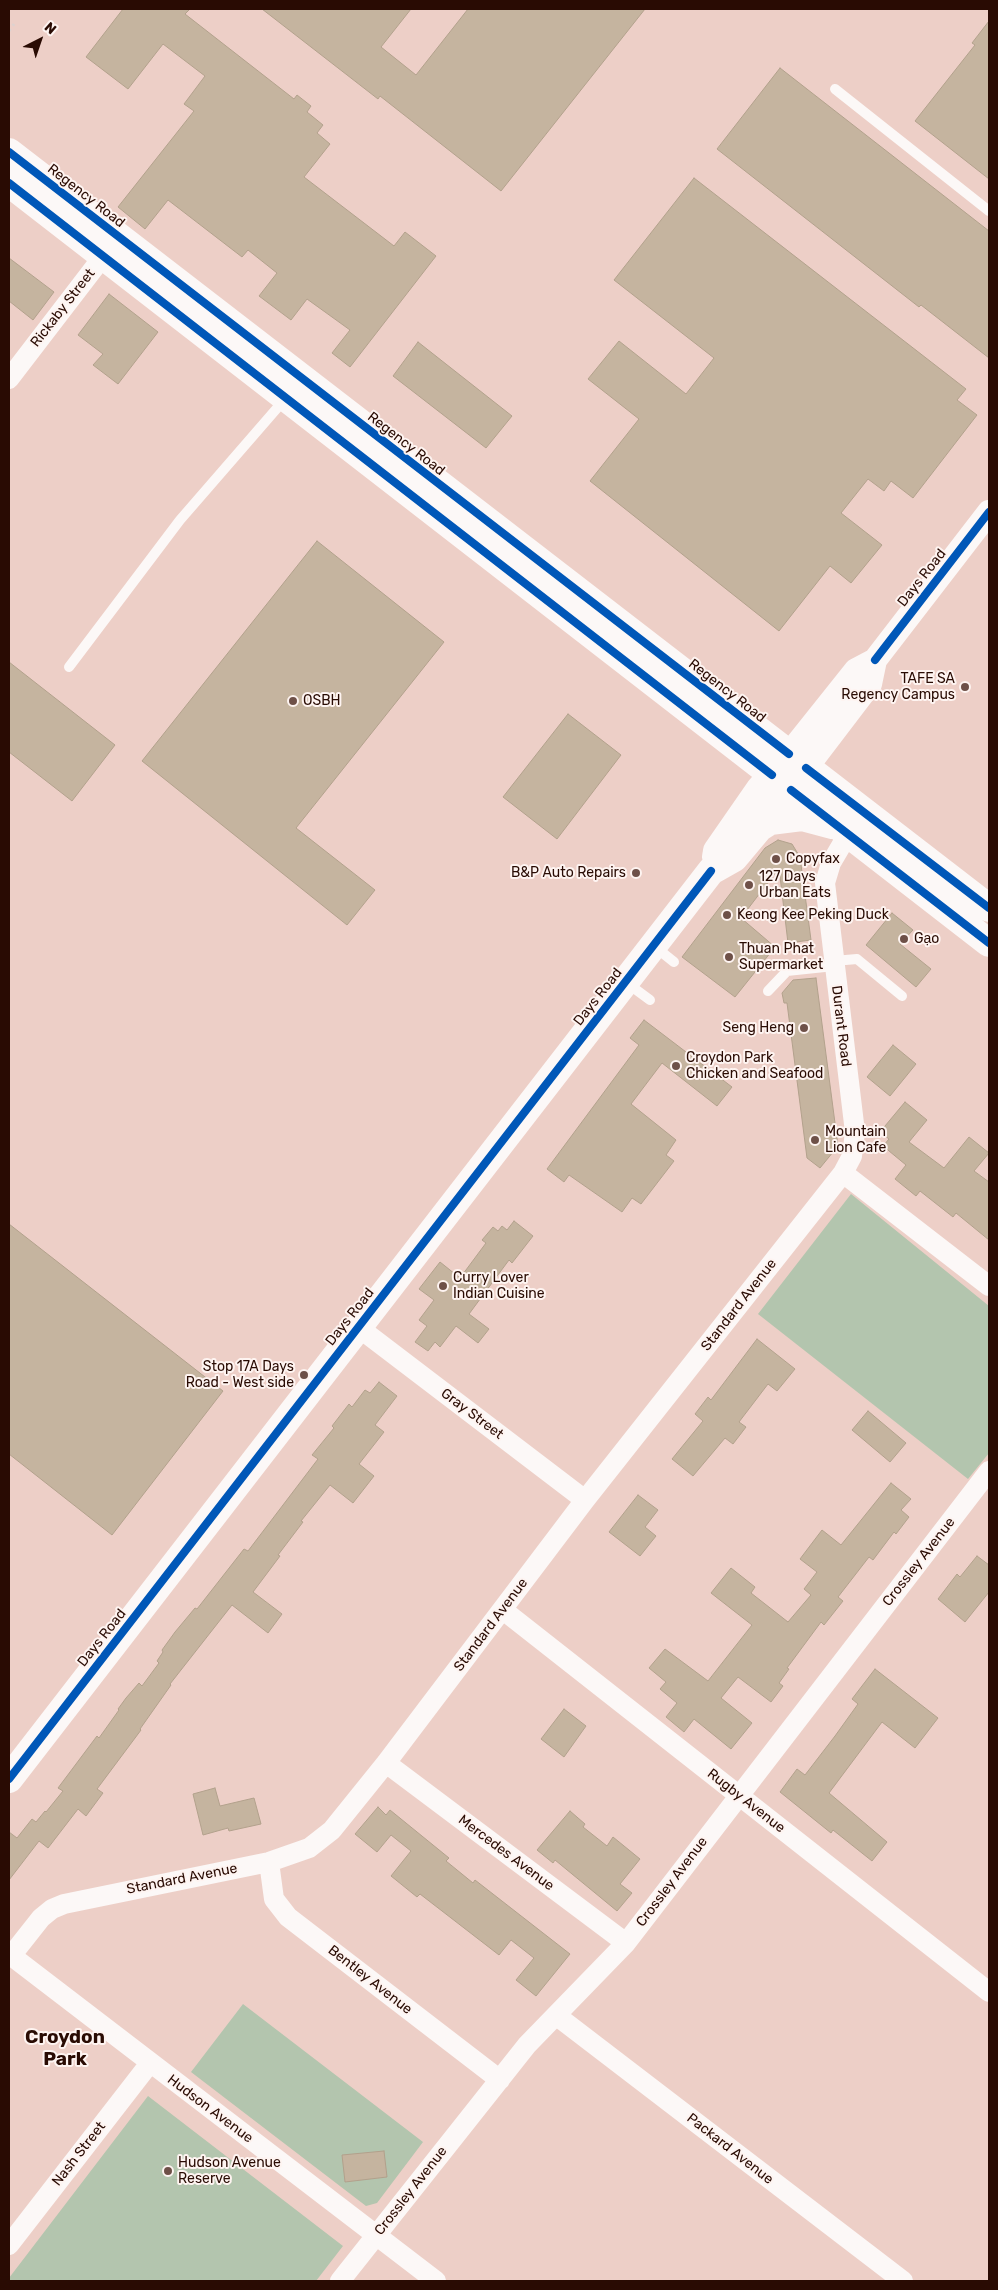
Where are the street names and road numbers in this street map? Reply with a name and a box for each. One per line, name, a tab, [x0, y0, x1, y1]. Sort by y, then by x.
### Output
street label: Regency Road	[44, 161, 128, 231]
street label: Rickaby Street	[27, 265, 99, 351]
street label: Regency Road	[364, 409, 448, 479]
street label: Days Road	[894, 546, 950, 610]
street label: Regency Road	[685, 656, 769, 726]
street label: Days Road	[570, 965, 626, 1029]
street label: Durant Road	[828, 985, 854, 1067]
street label: Standard Avenue	[698, 1256, 780, 1354]
street label: Days Road	[322, 1285, 378, 1349]
street label: Gray Street	[437, 1385, 507, 1443]
street label: Crossley Avenue	[879, 1514, 959, 1610]
street label: Standard Avenue	[450, 1575, 532, 1675]
street label: Days Road	[74, 1606, 130, 1670]
street label: Rugby Avenue	[704, 1765, 788, 1837]
street label: Mercedes Avenue	[455, 1812, 557, 1894]
street label: Crossley Avenue	[633, 1834, 711, 1930]
street label: Standard Avenue	[125, 1860, 239, 1898]
street label: Bentley Avenue	[325, 1942, 415, 2018]
street label: Hudson Avenue	[164, 2071, 256, 2147]
street label: Packard Avenue	[683, 2110, 777, 2188]
street label: Nash Street	[49, 2118, 109, 2190]
street label: Crossley Avenue	[371, 2143, 451, 2239]

